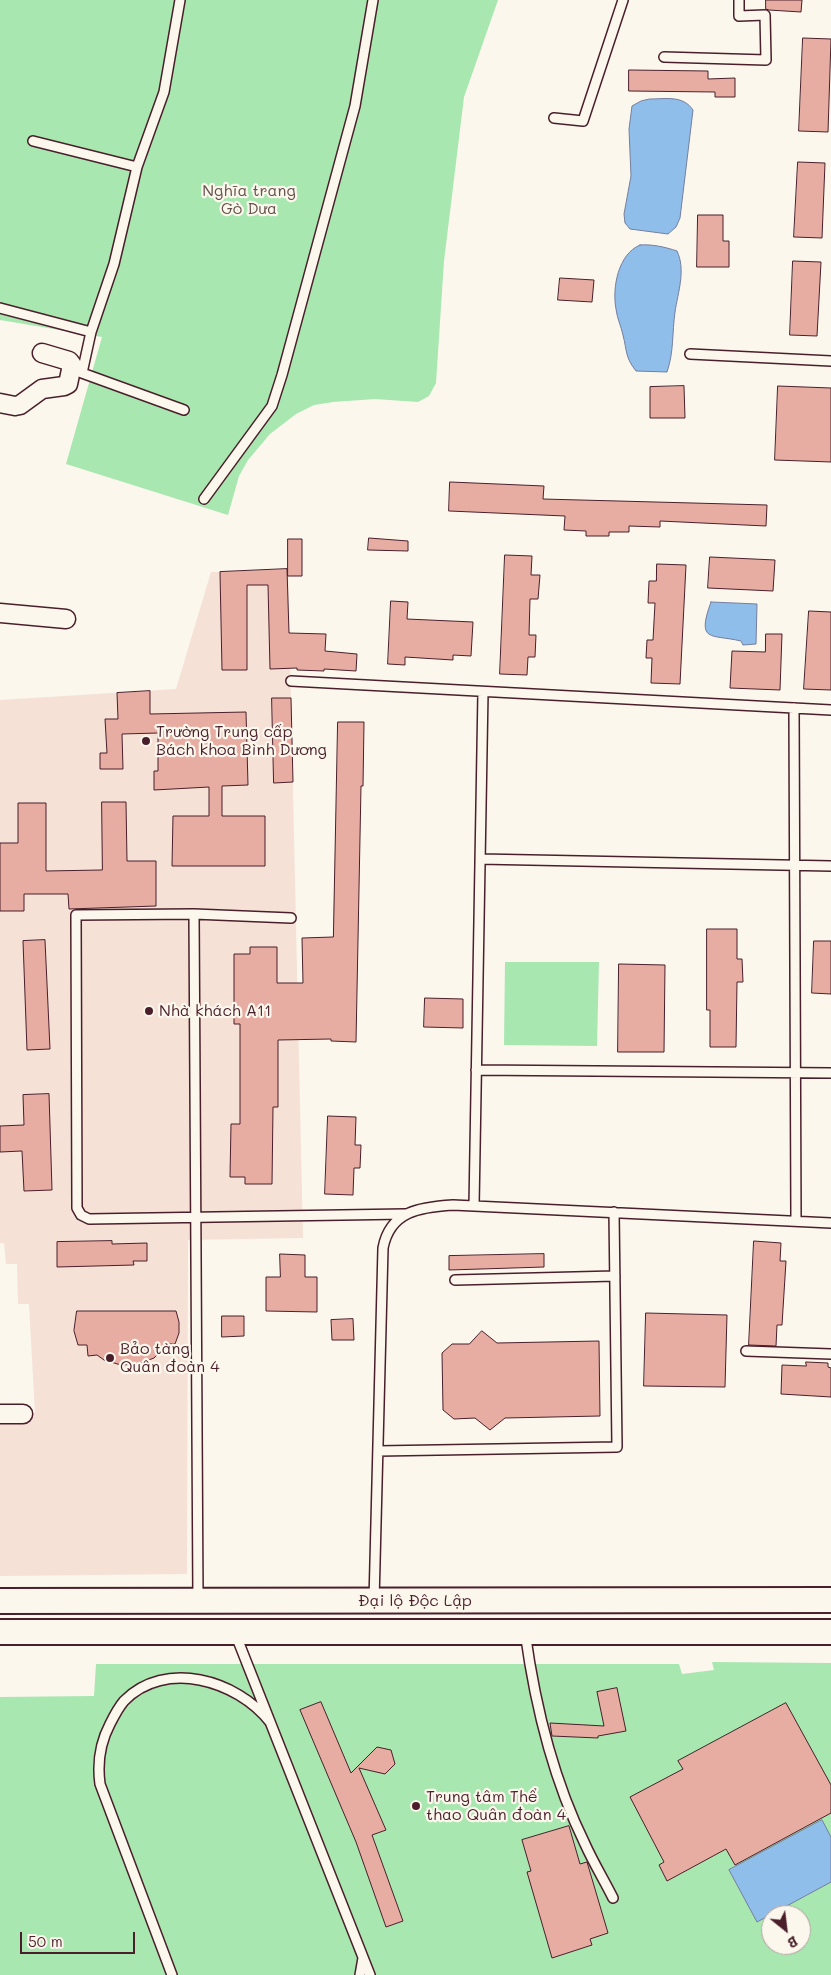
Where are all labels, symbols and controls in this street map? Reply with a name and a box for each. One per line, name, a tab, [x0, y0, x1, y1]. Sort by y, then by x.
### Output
park label: Nghĩa trang Gò Dưa	[202, 181, 296, 219]
place label: Trường Trung cấp Bách khoa Bình Dương	[156, 722, 327, 760]
marker: Trường Trung cấp Bách khoa Bình Dương	[140, 735, 152, 747]
place label: Nhà khách A11	[159, 1001, 271, 1021]
marker: Nhà khách A11	[143, 1005, 155, 1017]
place label: Bảo tàng Quân đoàn 4	[120, 1339, 220, 1377]
marker: Bảo tàng Quân đoàn 4	[104, 1352, 116, 1364]
street label: Đại lộ Độc Lập	[358, 1591, 472, 1611]
place label: Trung tâm Thể thao Quân đoàn 4	[426, 1787, 566, 1825]
marker: Trung tâm Thể thao Quân đoàn 4	[410, 1800, 422, 1812]
north arrow	[761, 1905, 811, 1955]
scale bar	[22, 1922, 138, 1954]
text: 50 m	[28, 1931, 63, 1951]
text: B	[784, 1932, 802, 1953]

